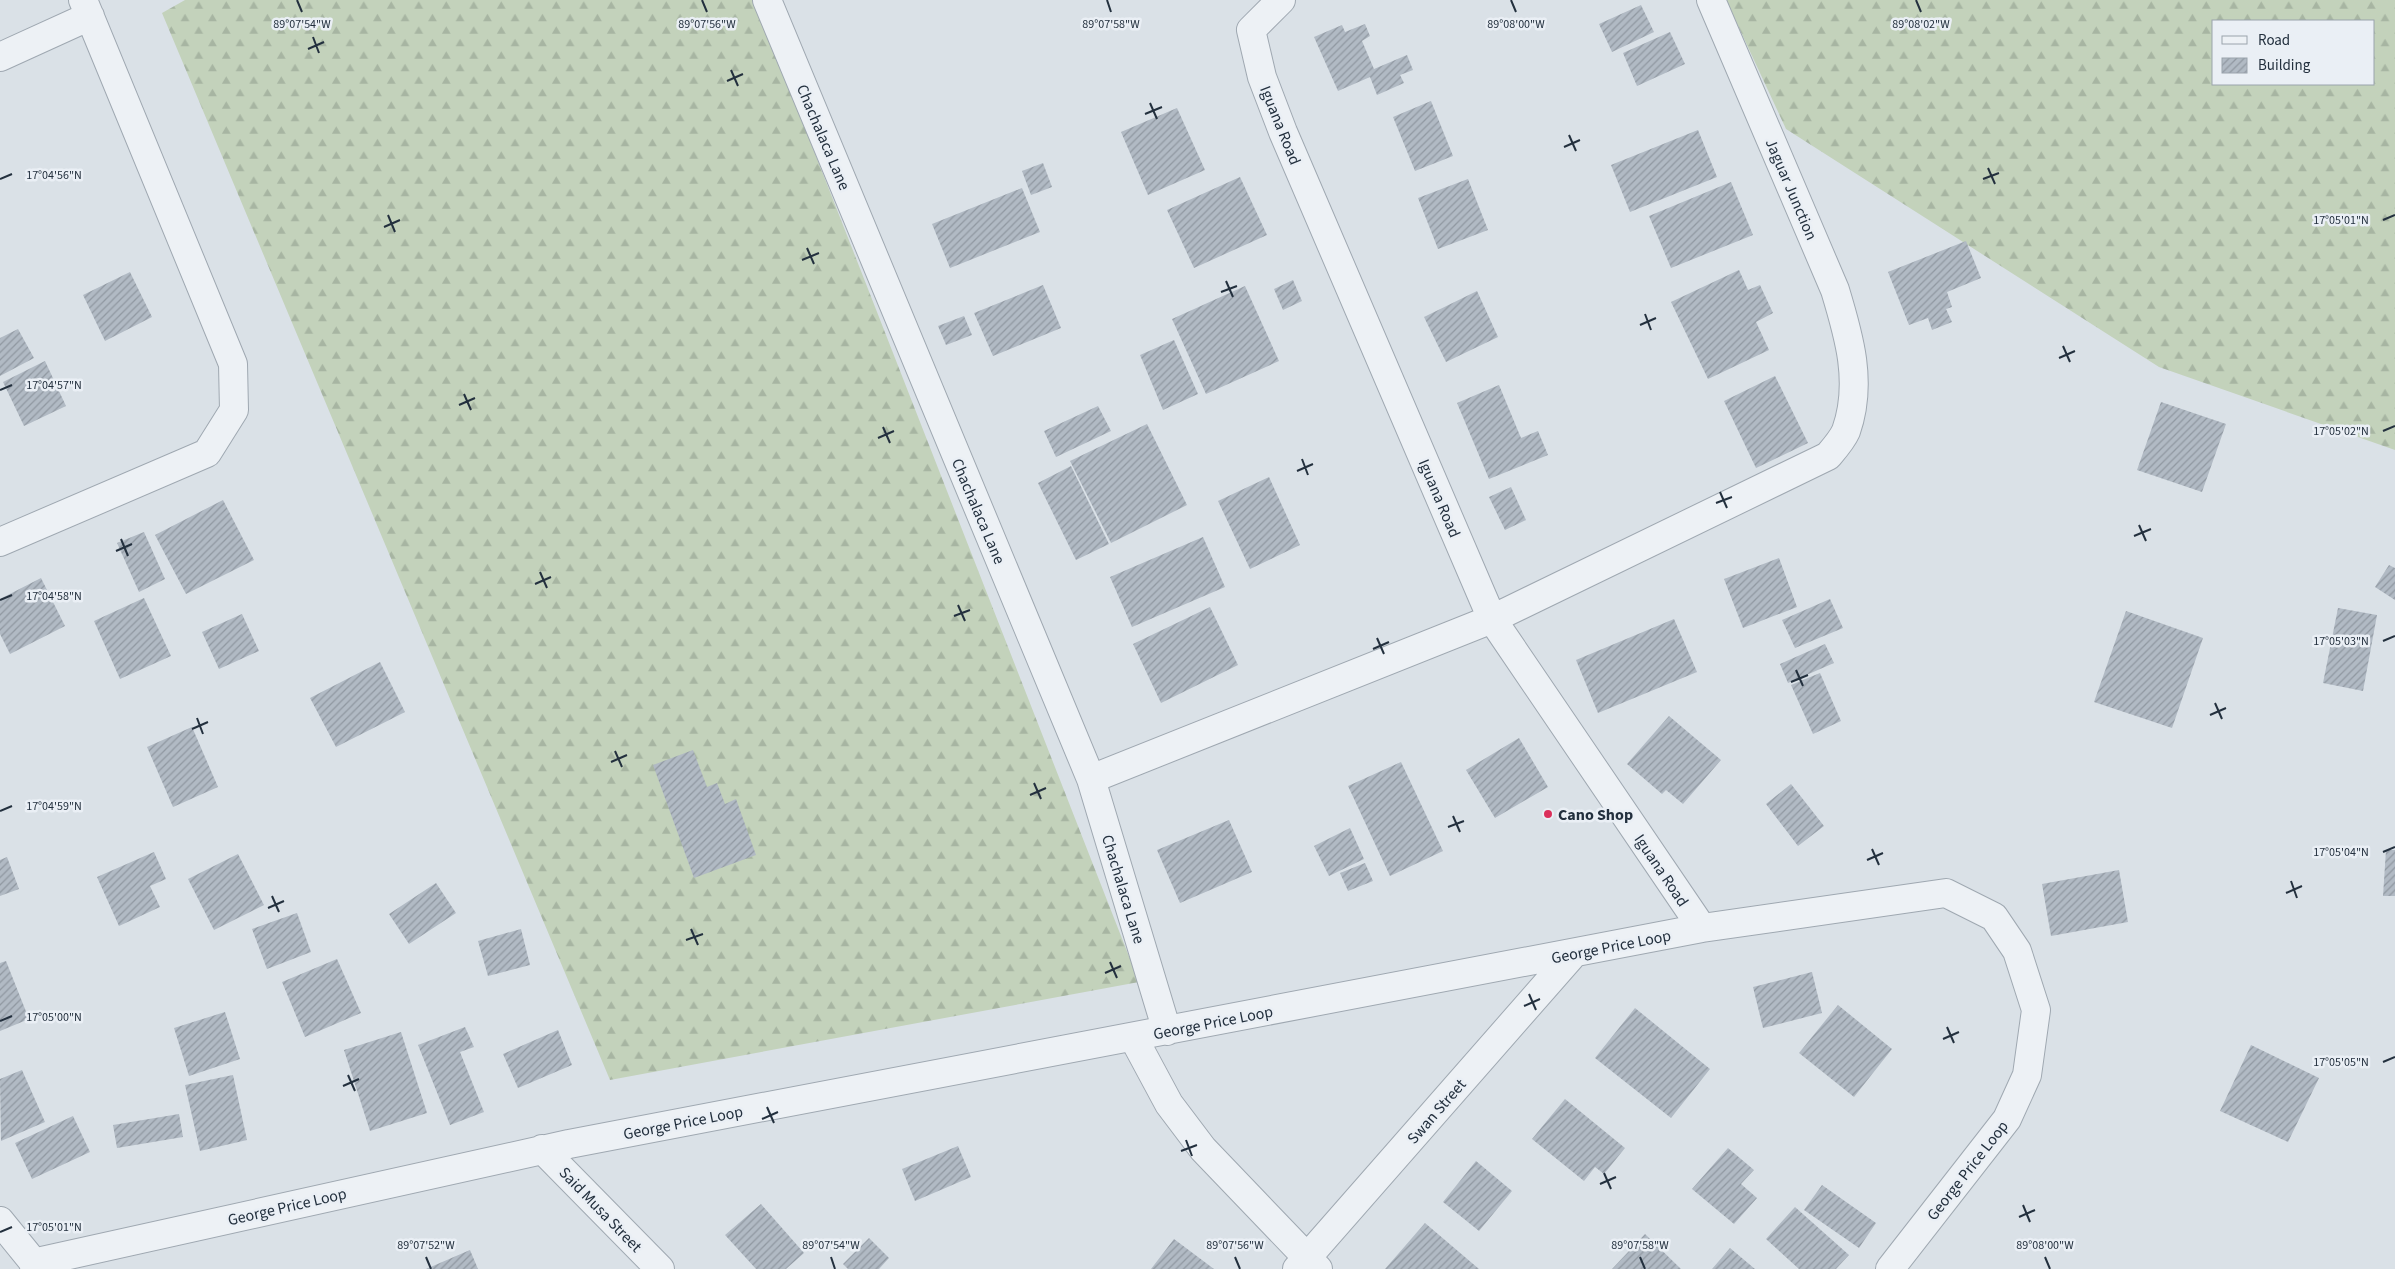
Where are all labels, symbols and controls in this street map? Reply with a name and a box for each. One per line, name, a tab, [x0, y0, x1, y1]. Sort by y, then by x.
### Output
text: 89°07'54"W	[273, 16, 331, 33]
text: 89°07'56"W	[678, 16, 736, 33]
text: 89°07'58"W	[1082, 16, 1140, 33]
text: 89°08'00"W	[1487, 16, 1545, 33]
text: 89°08'02"W	[1892, 16, 1950, 33]
legend	[2212, 20, 2375, 85]
text: Road	[2258, 30, 2290, 51]
text: Building	[2258, 55, 2311, 76]
street label: Chachalaca Lane	[791, 81, 855, 194]
street label: Iguana Road	[1254, 83, 1306, 168]
street label: Jaguar Junction	[1760, 135, 1822, 244]
text: 17°04'56"N	[26, 167, 82, 184]
text: 17°05'01"N	[2313, 212, 2369, 229]
text: 17°04'57"N	[26, 377, 82, 394]
text: 17°05'02"N	[2313, 423, 2369, 440]
street label: Chachalaca Lane	[946, 455, 1010, 568]
street label: Iguana Road	[1413, 456, 1465, 541]
text: 17°04'58"N	[26, 588, 82, 605]
text: 17°05'03"N	[2313, 633, 2369, 650]
text: 17°04'59"N	[26, 798, 82, 815]
place label: Cano Shop	[1558, 804, 1633, 826]
marker: Cano Shop	[1542, 808, 1554, 820]
street label: Iguana Road	[1629, 830, 1694, 911]
street label: Chachalaca Lane	[1096, 832, 1150, 947]
text: 17°05'04"N	[2313, 844, 2369, 861]
street label: George Price Loop	[1550, 925, 1673, 969]
street label: George Price Loop	[1152, 1001, 1275, 1045]
text: 17°05'00"N	[26, 1009, 82, 1026]
text: 17°05'05"N	[2313, 1054, 2369, 1071]
street label: Swan Street	[1402, 1074, 1472, 1149]
street label: George Price Loop	[622, 1101, 745, 1145]
street label: George Price Loop	[1922, 1116, 2014, 1225]
street label: Said Musa Street	[554, 1162, 647, 1258]
street label: George Price Loop	[226, 1183, 349, 1231]
text: 17°05'01"N	[26, 1219, 82, 1236]
text: 89°07'52"W	[397, 1237, 455, 1254]
text: 89°07'54"W	[802, 1237, 860, 1254]
text: 89°07'56"W	[1206, 1237, 1264, 1254]
text: 89°07'58"W	[1611, 1237, 1669, 1254]
text: 89°08'00"W	[2016, 1237, 2074, 1254]

